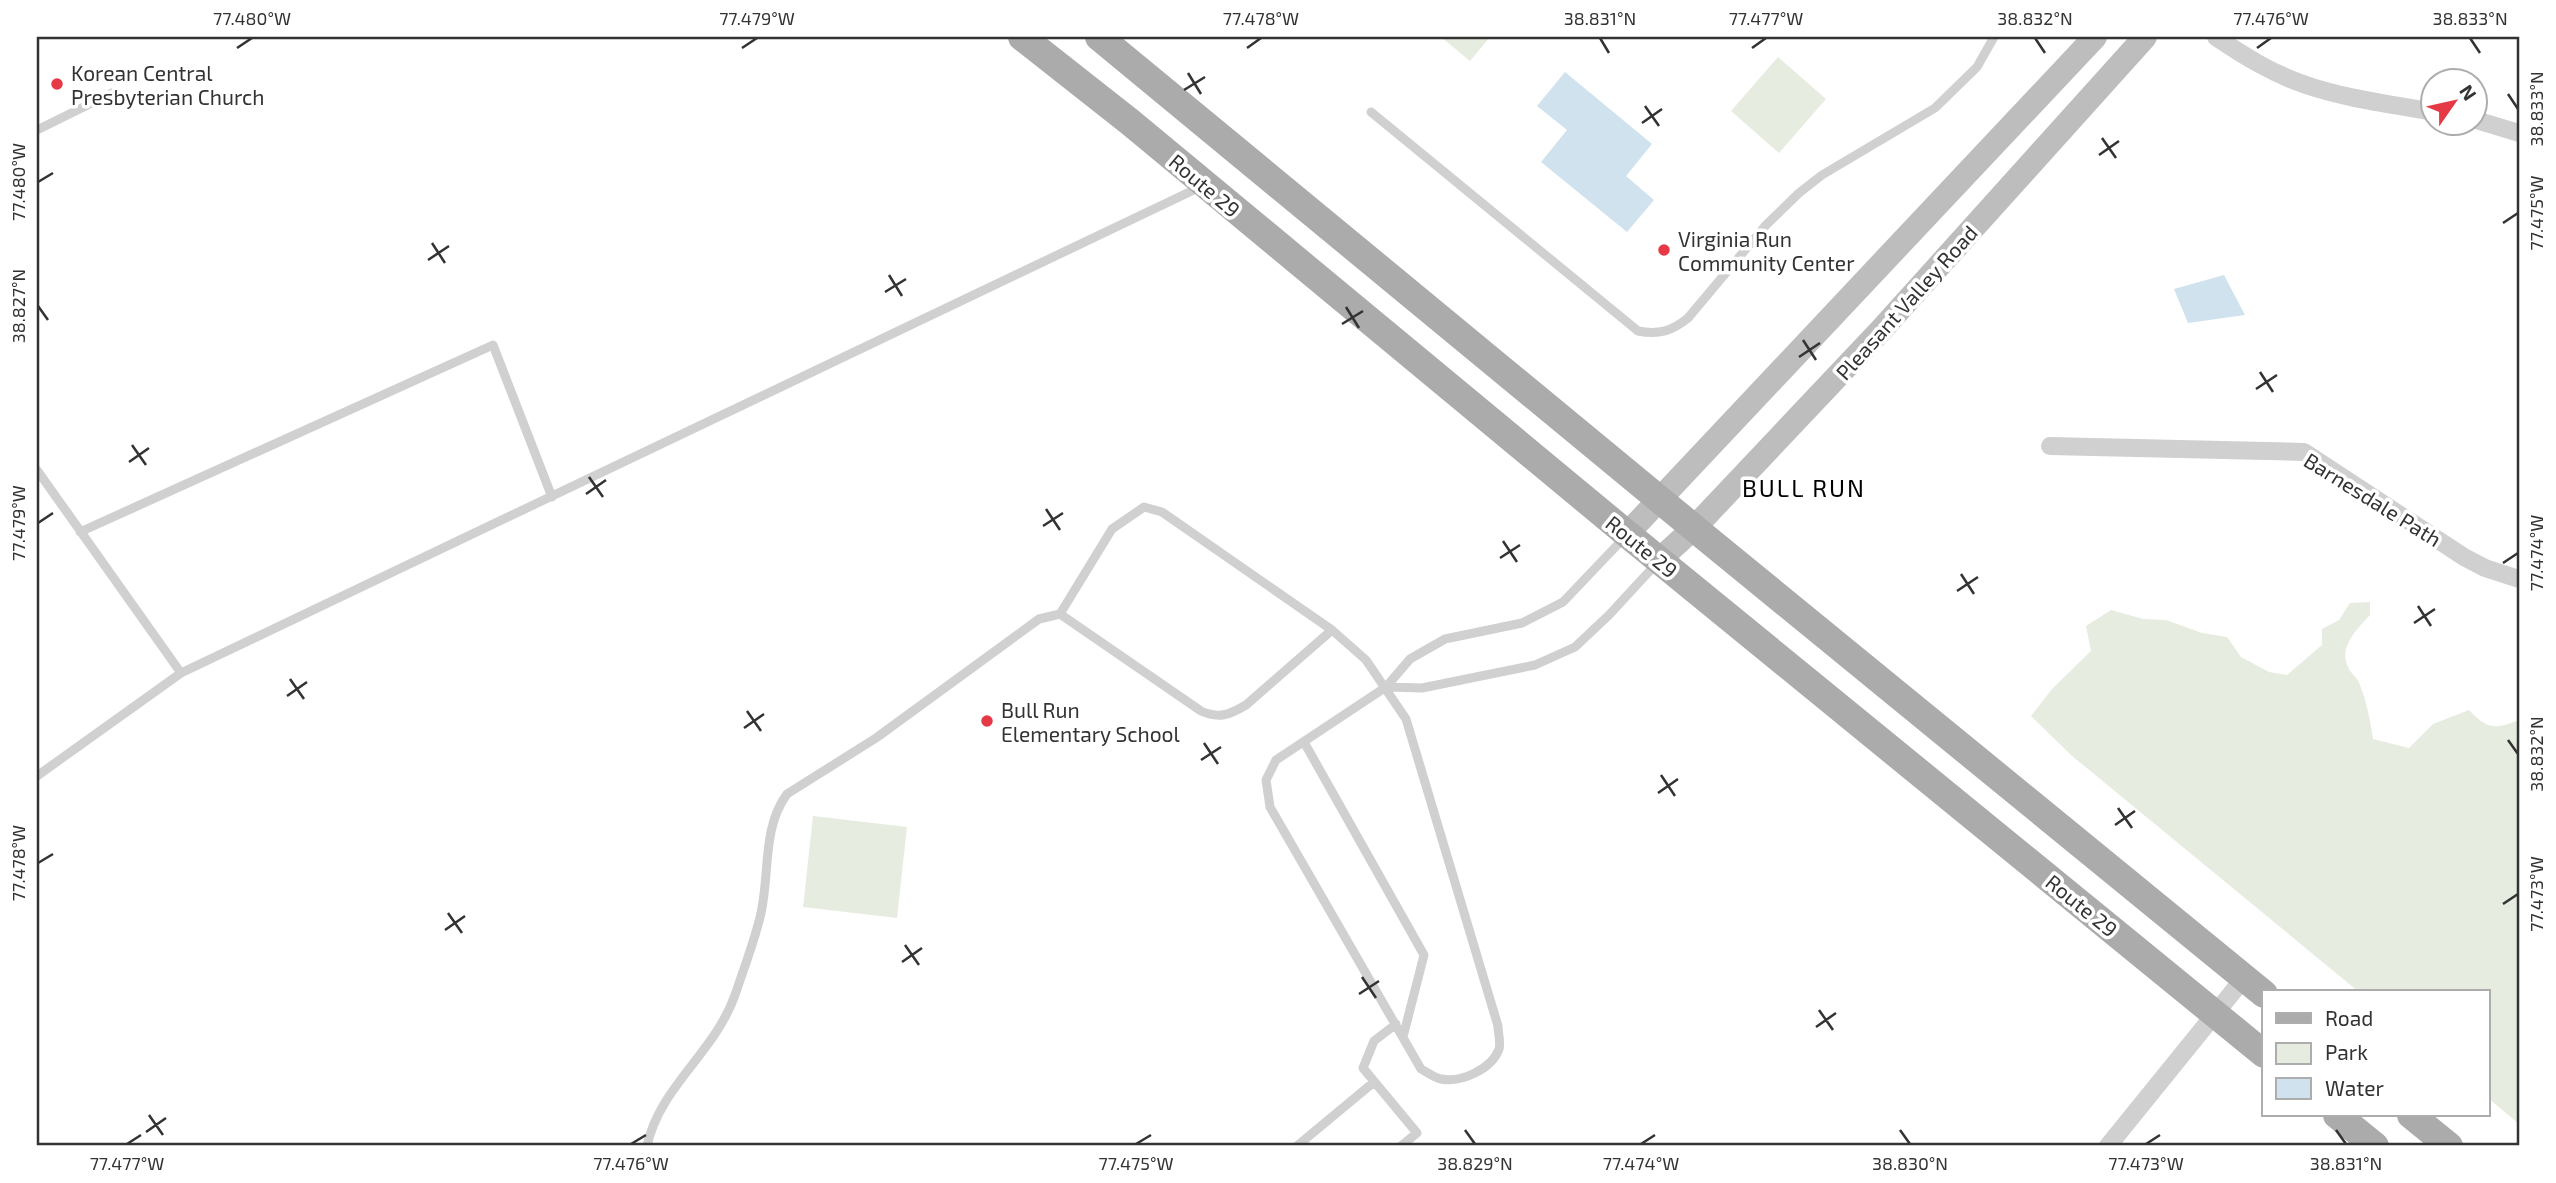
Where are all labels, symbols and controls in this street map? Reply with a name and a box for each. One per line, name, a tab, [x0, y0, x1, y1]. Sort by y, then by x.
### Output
text: 77.480°W	[213, 7, 291, 29]
text: 77.479°W	[719, 7, 795, 29]
text: 77.478°W	[1223, 7, 1299, 29]
text: 38.831°N	[1564, 7, 1636, 29]
text: 77.477°W	[1729, 7, 1803, 29]
text: 38.832°N	[1997, 7, 2073, 29]
text: 77.476°W	[2233, 7, 2309, 29]
text: 38.833°N	[2432, 7, 2508, 29]
place label: Korean Central Presbyterian Church	[71, 60, 265, 109]
north arrow	[2420, 66, 2490, 136]
text: 38.833°N	[2525, 71, 2547, 147]
marker: Korean Central Presbyterian Church	[49, 76, 65, 92]
text: N	[2455, 80, 2482, 104]
text: 77.480°W	[7, 143, 29, 221]
street label: Route 29	[1165, 148, 1245, 222]
text: 77.475°W	[2525, 175, 2547, 251]
street label: Pleasant Valley Road	[1830, 220, 1982, 384]
place label: Virginia Run Community Center	[1678, 226, 1855, 275]
marker: Virginia Run Community Center	[1656, 242, 1672, 258]
text: 38.827°N	[7, 269, 29, 343]
street label: Barnesdale Path	[2300, 447, 2446, 551]
district label: BULL RUN	[1742, 473, 1866, 502]
text: 77.479°W	[7, 485, 29, 561]
street label: Route 29	[1601, 510, 1683, 582]
text: 77.474°W	[2525, 515, 2547, 591]
place label: Bull Run Elementary School	[1001, 697, 1181, 746]
marker: Bull Run Elementary School	[979, 713, 995, 729]
text: 38.832°N	[2525, 716, 2547, 792]
text: 77.478°W	[7, 825, 29, 901]
text: 77.473°W	[2525, 856, 2547, 932]
street label: Route 29	[2041, 869, 2123, 941]
legend	[2262, 990, 2490, 1116]
text: Road	[2325, 1005, 2373, 1030]
text: Park	[2325, 1039, 2368, 1064]
text: Water	[2325, 1075, 2384, 1100]
text: 77.477°W	[90, 1152, 164, 1174]
text: 77.476°W	[593, 1152, 669, 1174]
text: 77.475°W	[1098, 1152, 1174, 1174]
text: 38.829°N	[1437, 1152, 1513, 1174]
text: 77.474°W	[1603, 1152, 1679, 1174]
text: 38.830°N	[1872, 1152, 1948, 1174]
text: 77.473°W	[2108, 1152, 2184, 1174]
text: 38.831°N	[2310, 1152, 2382, 1174]

